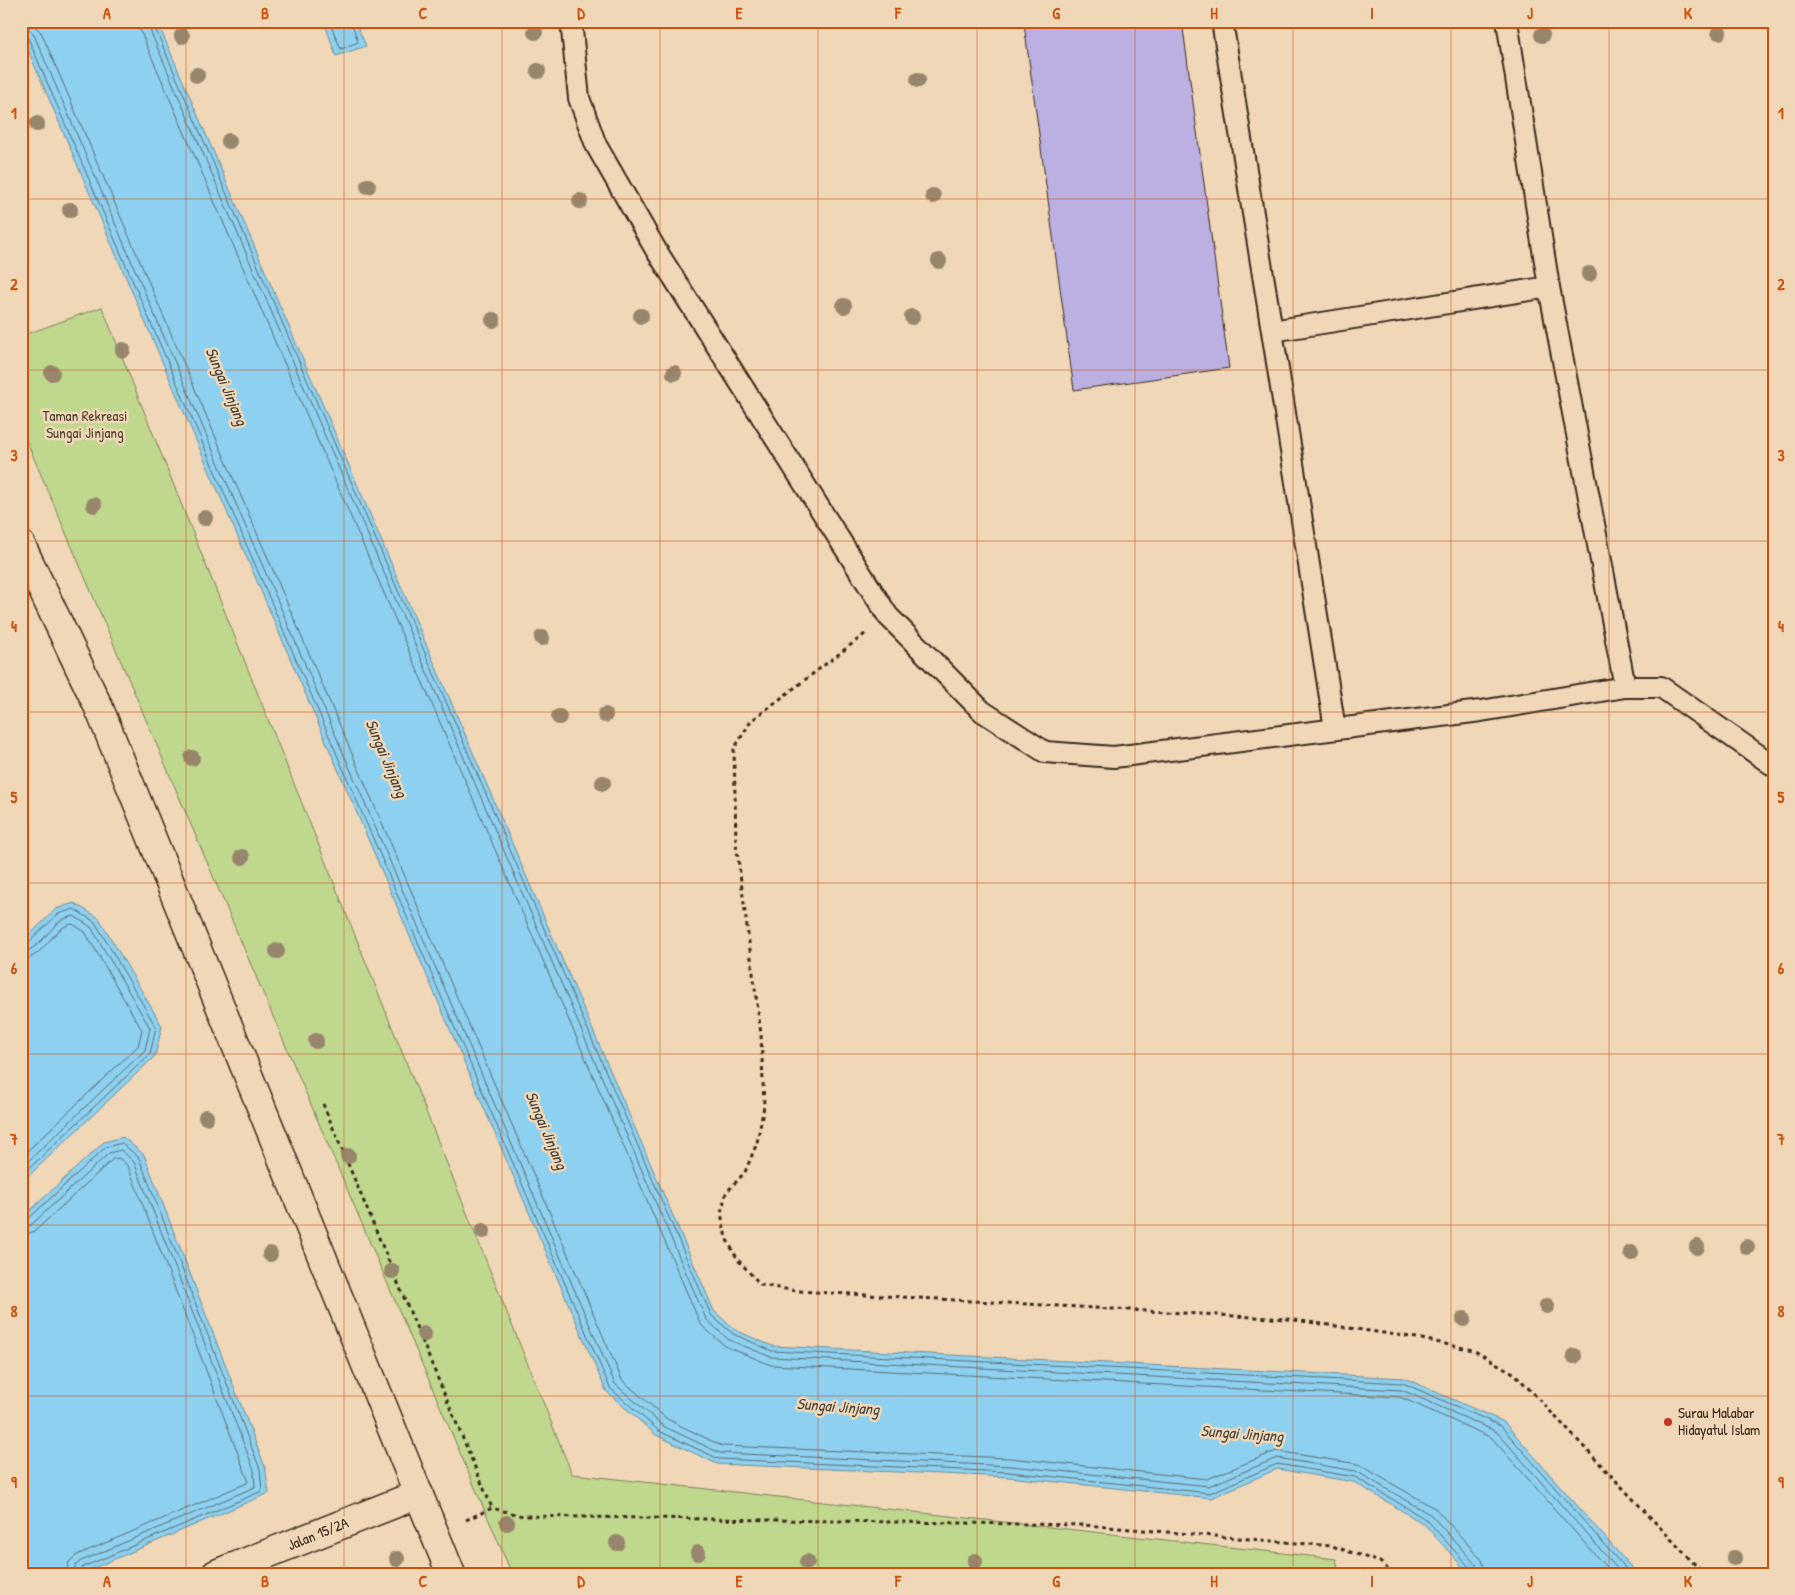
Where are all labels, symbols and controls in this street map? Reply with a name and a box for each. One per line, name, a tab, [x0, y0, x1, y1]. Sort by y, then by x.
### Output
text: A	[103, 2, 111, 24]
text: B	[261, 2, 269, 24]
text: C	[419, 2, 428, 24]
text: D	[577, 2, 585, 24]
text: E	[735, 2, 743, 24]
text: F	[894, 2, 902, 24]
text: G	[1052, 2, 1060, 24]
text: H	[1210, 2, 1218, 24]
text: I	[1370, 2, 1374, 24]
text: J	[1527, 2, 1533, 24]
text: K	[1684, 2, 1693, 24]
text: 1	[11, 102, 17, 124]
text: 1	[1778, 102, 1784, 124]
text: 2	[10, 273, 18, 295]
text: 2	[1777, 273, 1785, 295]
water label: Sungai Jinjang	[201, 344, 254, 429]
park label: Taman Rekreasi Sungai Jinjang	[43, 405, 127, 443]
text: 3	[10, 444, 18, 466]
text: 3	[1777, 444, 1785, 466]
text: 4	[11, 615, 17, 637]
text: 4	[1778, 615, 1784, 637]
water label: Sungai Jinjang	[361, 716, 414, 801]
text: 5	[11, 786, 18, 808]
text: 5	[1778, 786, 1785, 808]
text: 6	[11, 957, 18, 979]
text: 6	[1778, 957, 1785, 979]
water label: Sungai Jinjang	[521, 1088, 574, 1173]
text: 7	[9, 1128, 18, 1150]
text: 7	[1776, 1128, 1785, 1150]
text: 8	[11, 1300, 18, 1322]
text: 8	[1778, 1300, 1785, 1322]
water label: Sungai Jinjang	[796, 1392, 881, 1420]
place label: Surau Malabar Hidayatul Islam	[1678, 1402, 1760, 1440]
marker: Surau Malabar Hidayatul Islam	[1662, 1416, 1674, 1428]
water label: Sungai Jinjang	[1200, 1419, 1285, 1447]
text: 9	[11, 1471, 17, 1493]
text: 9	[1778, 1471, 1784, 1493]
street label: Jalan 15/2A	[284, 1512, 352, 1555]
text: A	[103, 1570, 111, 1592]
text: B	[261, 1570, 269, 1592]
text: C	[419, 1570, 428, 1592]
text: D	[577, 1570, 585, 1592]
text: E	[735, 1570, 743, 1592]
text: F	[894, 1570, 902, 1592]
text: G	[1052, 1570, 1060, 1592]
text: H	[1210, 1570, 1218, 1592]
text: I	[1370, 1570, 1374, 1592]
text: J	[1527, 1570, 1533, 1592]
text: K	[1684, 1570, 1693, 1592]

